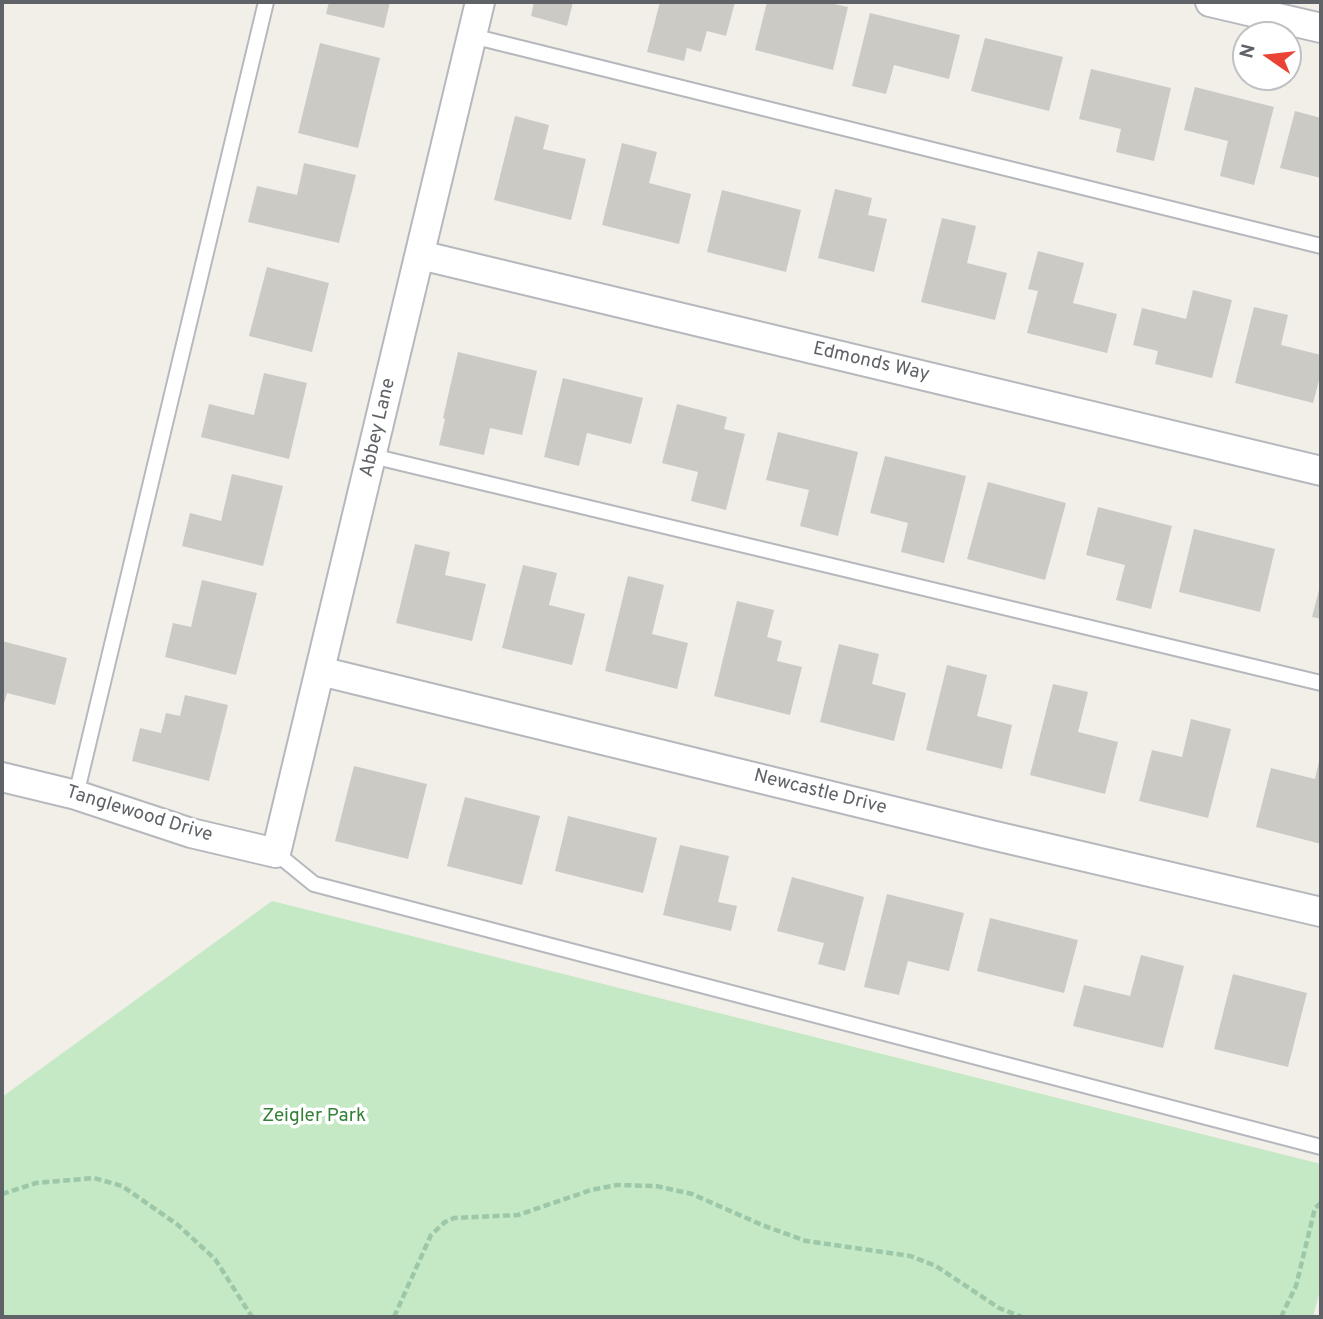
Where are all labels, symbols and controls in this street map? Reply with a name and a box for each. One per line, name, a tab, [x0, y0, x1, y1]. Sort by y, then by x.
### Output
north arrow	[1232, 21, 1302, 91]
text: N	[1235, 42, 1262, 61]
street label: Edmonds Way	[811, 339, 931, 387]
street label: Abbey Lane	[357, 376, 401, 480]
street label: Newcastle Drive	[751, 765, 889, 821]
street label: Tanglewood Drive	[63, 782, 215, 848]
park label: Zeigler Park	[262, 1106, 366, 1128]

